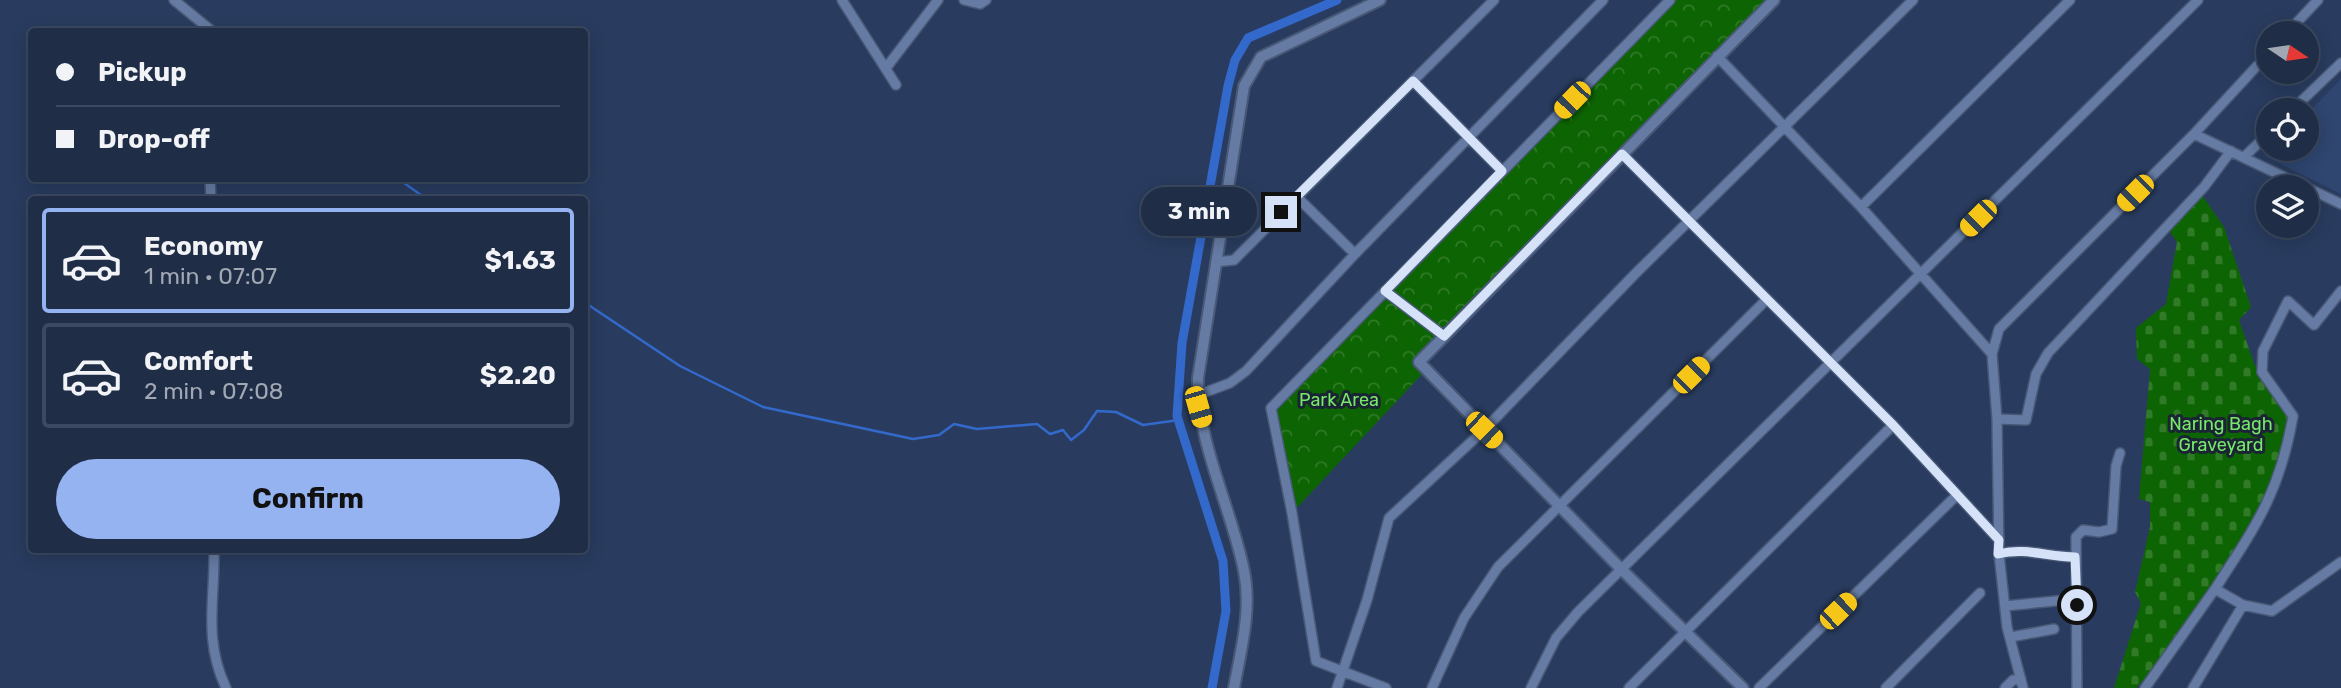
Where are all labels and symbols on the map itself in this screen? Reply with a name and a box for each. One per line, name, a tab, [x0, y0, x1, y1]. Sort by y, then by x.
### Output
north arrow	[2256, 21, 2319, 84]
car	[1550, 78, 1595, 122]
car	[2113, 171, 2158, 215]
callout: 3 min	[1141, 188, 1256, 236]
route end	[1265, 196, 1297, 228]
car	[1956, 196, 2001, 240]
car	[1669, 353, 1714, 397]
car	[1183, 384, 1214, 430]
park label: Park Area	[1299, 389, 1379, 411]
car	[1462, 408, 1507, 452]
park label: Naring Bagh Graveyard	[2169, 413, 2273, 456]
car	[1816, 589, 1861, 633]
route start	[2061, 589, 2093, 621]

